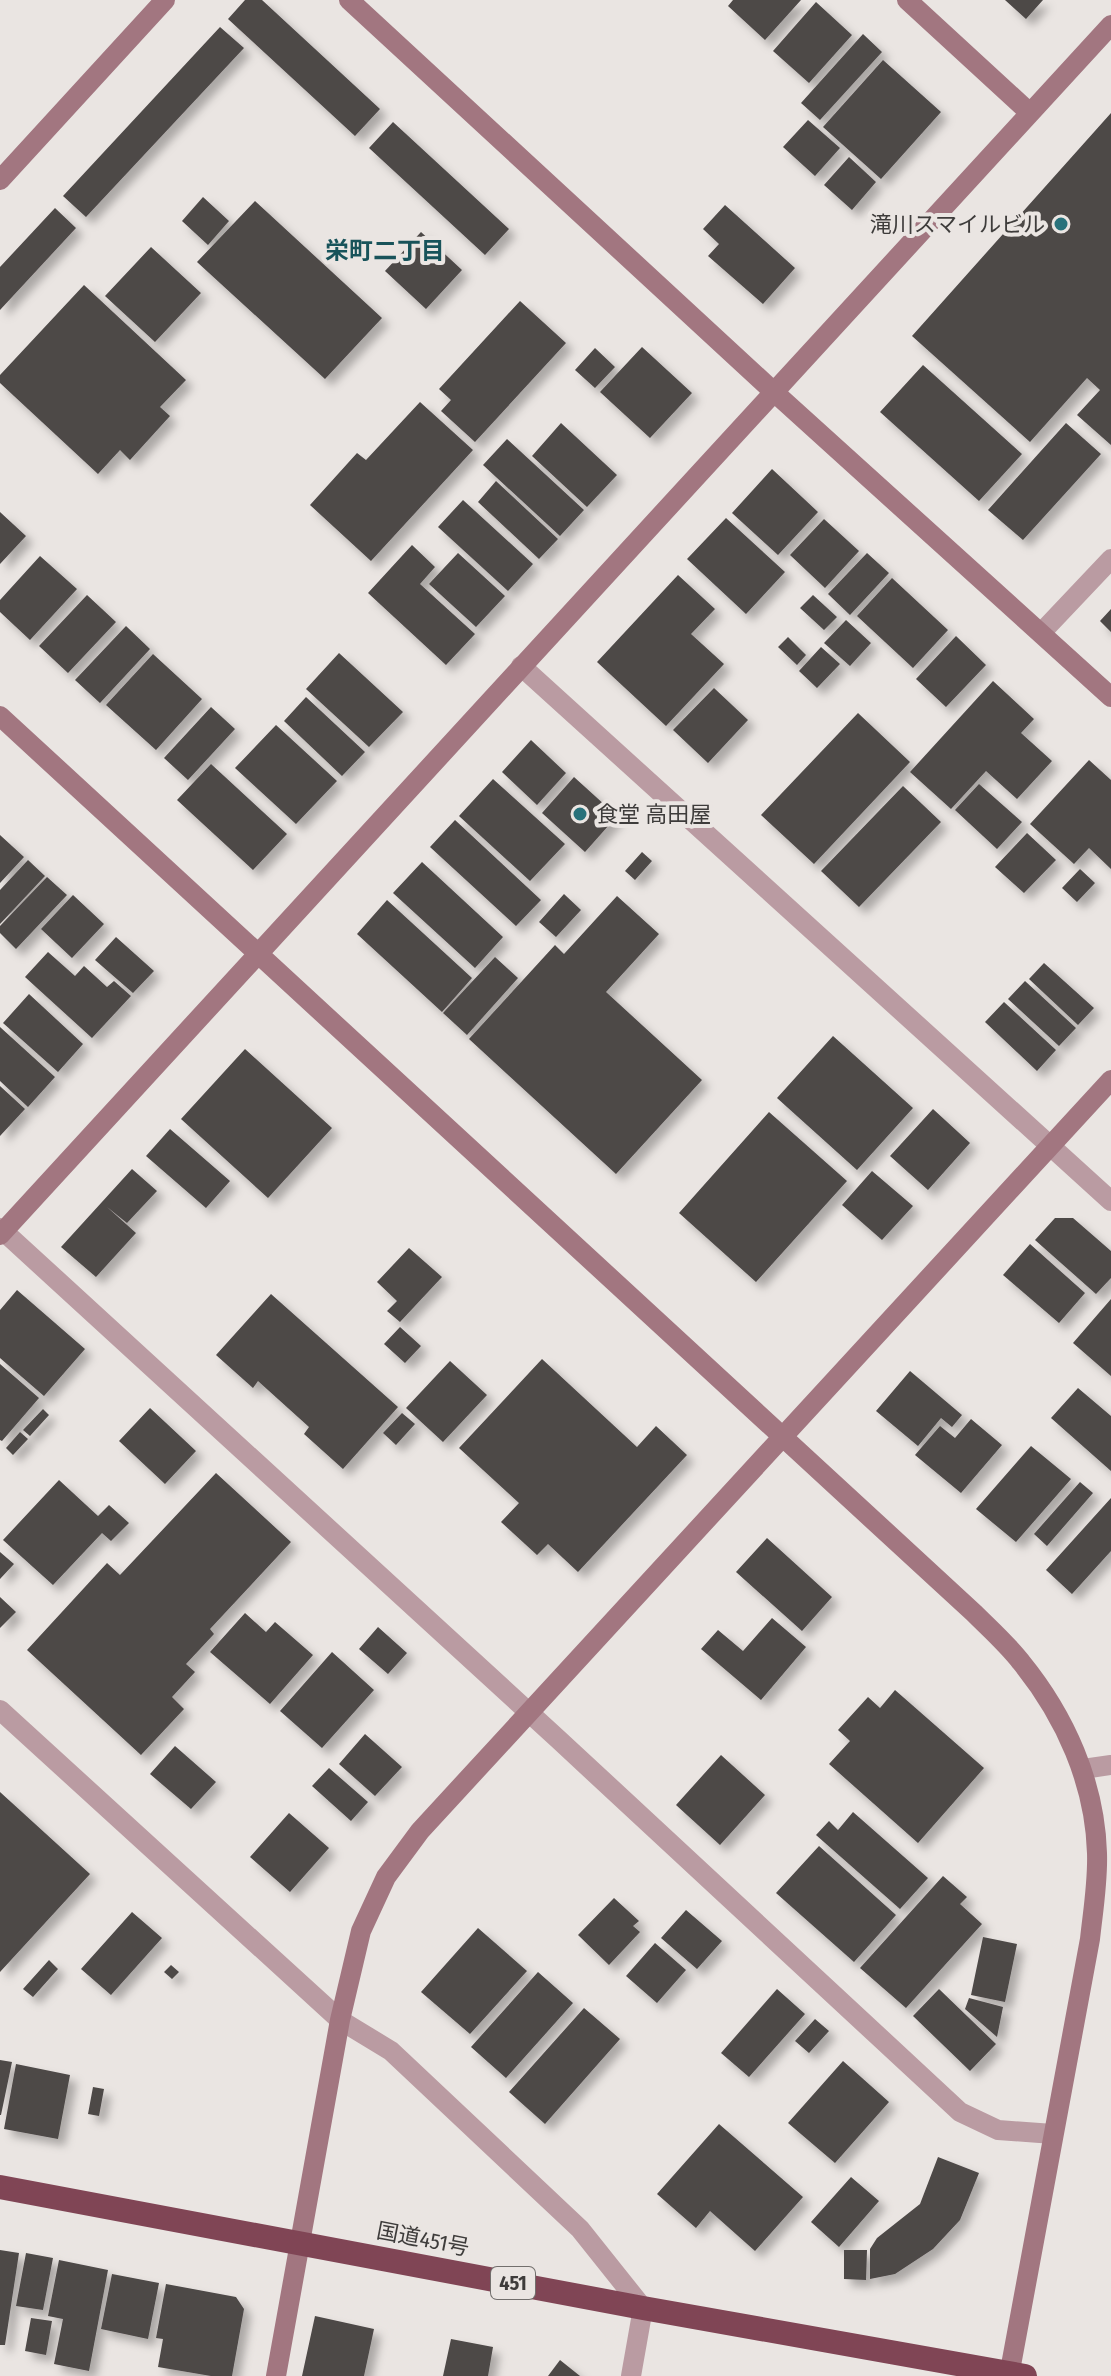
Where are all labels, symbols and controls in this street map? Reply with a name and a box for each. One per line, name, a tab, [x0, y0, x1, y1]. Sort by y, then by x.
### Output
place label: 滝川スマイルビル	[870, 211, 1045, 238]
marker: 滝川スマイルビル	[1052, 215, 1070, 233]
district label: 栄町二丁目	[325, 237, 445, 265]
place label: 食堂 高田屋	[596, 801, 711, 828]
marker: 食堂 高田屋	[571, 805, 589, 823]
street label: 国道451号	[374, 2217, 472, 2261]
road number: 451	[491, 2267, 535, 2299]

